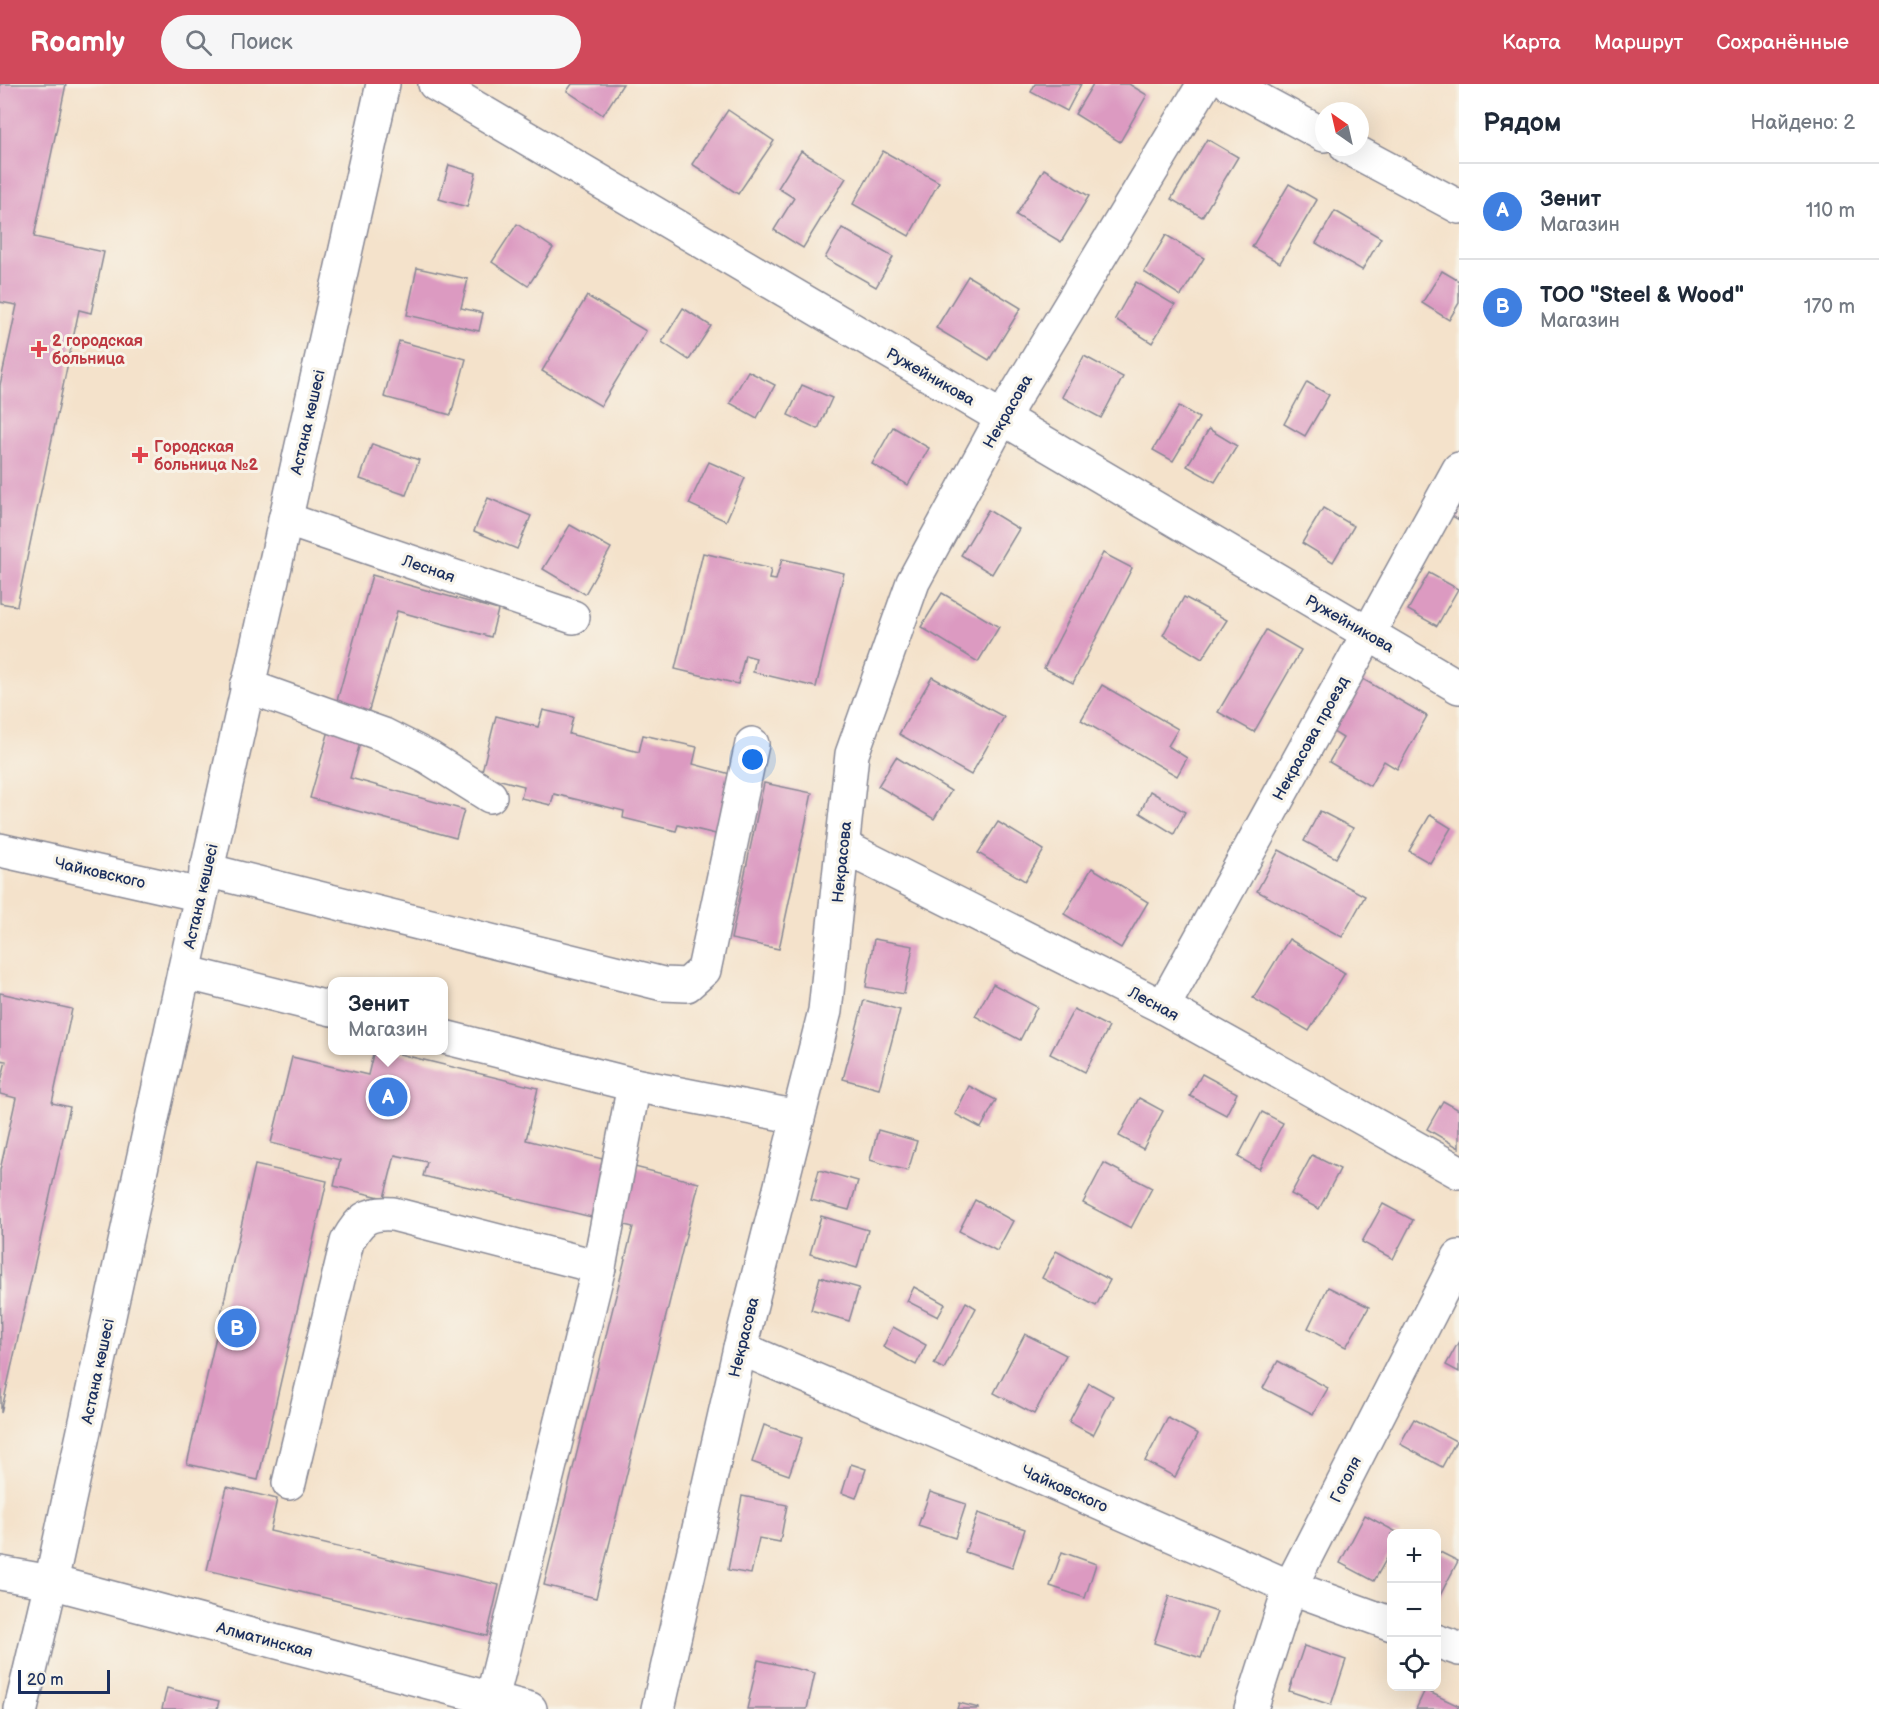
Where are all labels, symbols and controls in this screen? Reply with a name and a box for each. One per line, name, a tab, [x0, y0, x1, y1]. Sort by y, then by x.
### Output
search box	[161, 15, 581, 69]
text: Roamly	[30, 26, 125, 59]
icon: search	[182, 26, 215, 59]
text: Поиск	[230, 29, 293, 56]
text: Карта	[1502, 30, 1561, 55]
text: Маршрут	[1594, 30, 1683, 55]
text: Сохранённые	[1716, 30, 1849, 55]
north arrow	[1315, 102, 1369, 156]
text: Рядом	[1483, 108, 1561, 139]
text: Найдено: 2	[1751, 111, 1855, 135]
text: Зенит	[1540, 186, 1601, 213]
text: A	[1496, 199, 1509, 223]
text: 110 m	[1806, 199, 1855, 223]
text: Магазин	[1540, 213, 1620, 237]
text: TOO "Steel & Wood"	[1540, 282, 1744, 309]
text: B	[1495, 295, 1510, 319]
text: 170 m	[1804, 295, 1855, 319]
text: Магазин	[1540, 309, 1620, 333]
place label: 2 городская больница	[52, 332, 143, 369]
marker: 2 городская больница	[30, 340, 48, 358]
street label: Ружейникова	[883, 344, 978, 411]
street label: Астана көшесі	[287, 368, 330, 478]
street label: Некрасова	[980, 371, 1037, 452]
place label: Городская больница №2	[154, 438, 259, 475]
marker: Городская больница №2	[131, 446, 149, 464]
street label: Лесная	[399, 551, 457, 587]
street label: Ружейникова	[1302, 591, 1397, 658]
street label: Некрасова проезд	[1269, 673, 1353, 804]
your location	[738, 745, 767, 774]
street label: Некрасова	[829, 820, 856, 904]
street label: Астана көшесі	[180, 842, 223, 952]
street label: Чайковского	[52, 854, 147, 893]
popup	[328, 977, 448, 1055]
street label: Лесная	[1124, 983, 1182, 1026]
text: Зенит	[348, 991, 409, 1018]
text: Магазин	[348, 1018, 428, 1042]
pin: A	[368, 1074, 408, 1120]
street label: Некрасова	[725, 1295, 764, 1379]
pin: B	[218, 1306, 256, 1350]
street label: Астана көшесі	[78, 1317, 119, 1427]
street label: Гоголя	[1327, 1453, 1366, 1506]
street label: Чайковского	[1018, 1462, 1111, 1517]
map controls	[1387, 1529, 1441, 1691]
button: +	[1387, 1529, 1441, 1583]
button: −	[1387, 1583, 1441, 1637]
street label: Алматинская	[214, 1618, 315, 1662]
button: locate	[1387, 1637, 1441, 1691]
scale bar	[18, 1667, 110, 1694]
text: 20 m	[27, 1671, 63, 1690]

